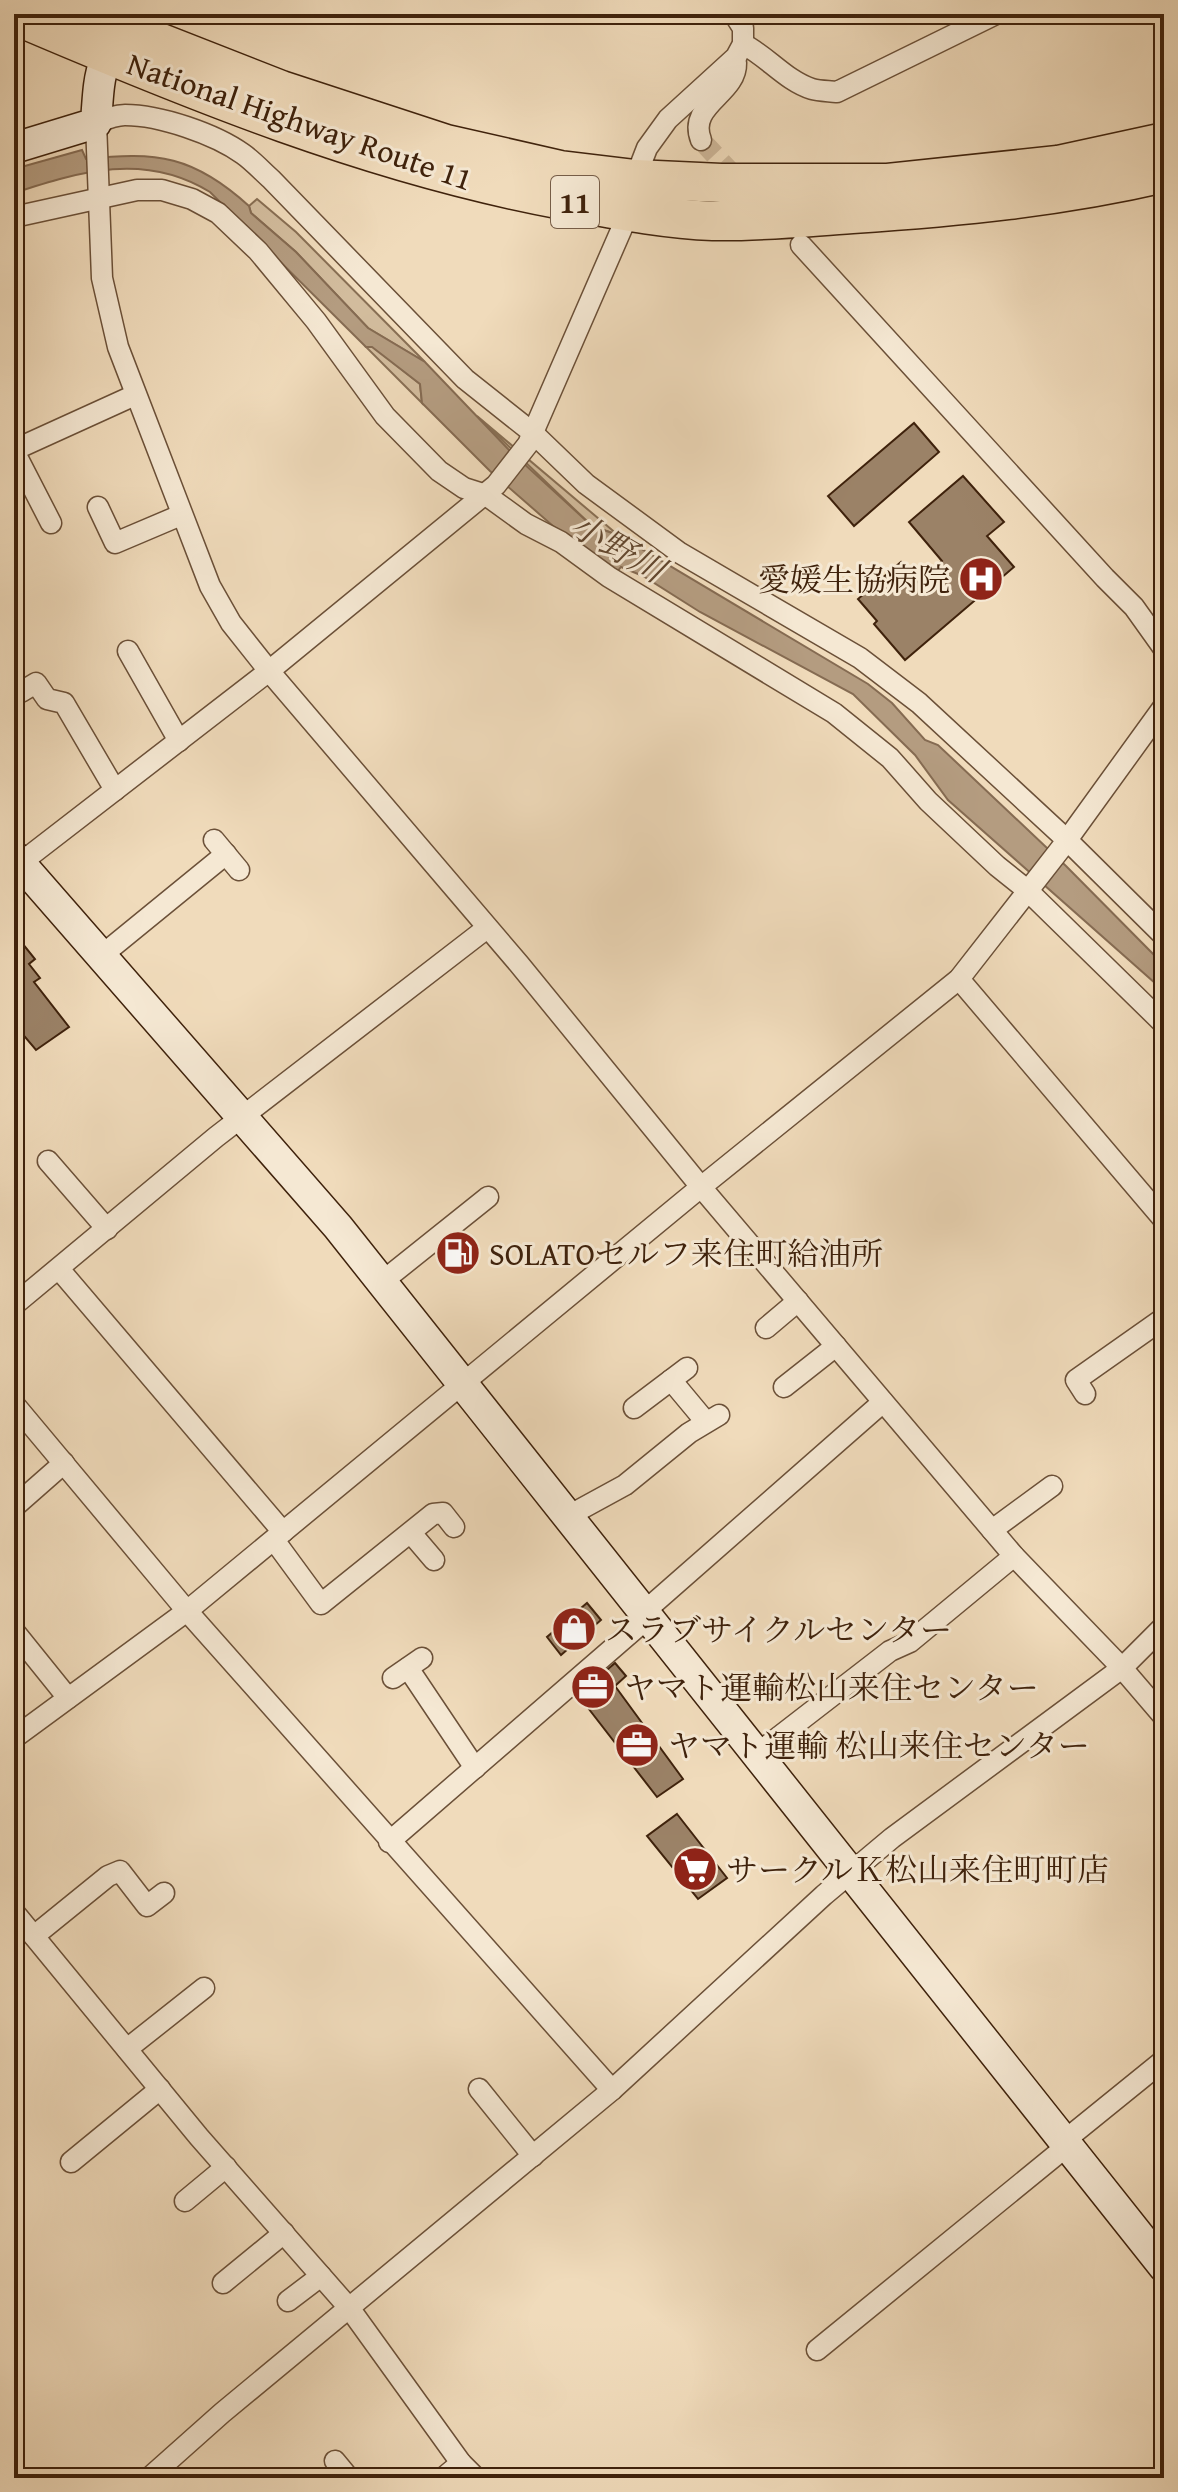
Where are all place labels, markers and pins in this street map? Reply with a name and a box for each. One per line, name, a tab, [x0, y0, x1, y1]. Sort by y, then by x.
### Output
hospital icon: 愛媛生協病院	[957, 555, 1005, 603]
place label: 愛媛生協病院	[758, 556, 950, 603]
fuel station icon: SOLATOセルフ来住町給油所	[434, 1229, 482, 1277]
place label: SOLATOセルフ来住町給油所	[489, 1230, 883, 1277]
shop icon: スラブサイクルセンター	[550, 1605, 598, 1653]
place label: スラブサイクルセンター	[605, 1606, 952, 1653]
office icon: ヤマト運輸松山来住センター	[569, 1663, 617, 1711]
place label: ヤマト運輸松山来住センター	[624, 1664, 1039, 1711]
office icon: ヤマト運輸 松山来住センター	[613, 1721, 661, 1769]
place label: ヤマト運輸 松山来住センター	[668, 1722, 1090, 1769]
supermarket icon: サークルＫ松山来住町町店	[671, 1845, 719, 1893]
place label: サークルＫ松山来住町町店	[726, 1846, 1109, 1893]

